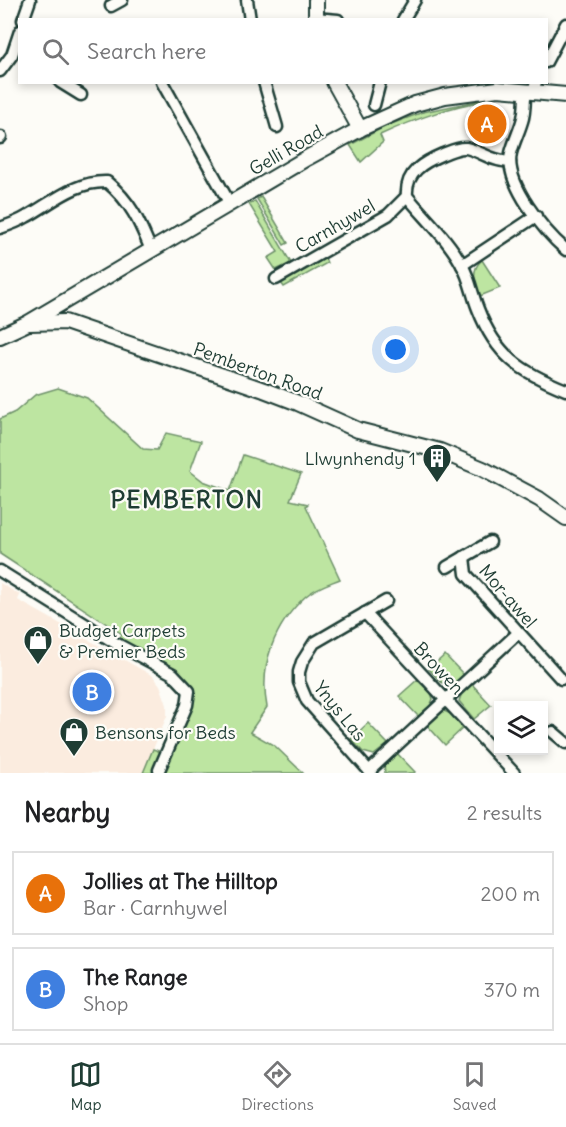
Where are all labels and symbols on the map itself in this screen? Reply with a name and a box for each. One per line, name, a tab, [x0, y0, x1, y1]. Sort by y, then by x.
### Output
pin: A	[468, 102, 506, 146]
street label: Gelli Road	[245, 120, 327, 180]
street label: Carnhywel	[291, 194, 379, 258]
your location	[381, 335, 410, 364]
street label: Pemberton Road	[190, 337, 326, 405]
building icon: Llwynhendy 1	[421, 442, 453, 484]
place label: Llwynhendy 1	[305, 447, 416, 470]
district label: PEMBERTON	[110, 484, 264, 514]
street label: Mor-awel	[474, 560, 542, 632]
place label: Budget Carpets & Premier Beds	[59, 619, 186, 663]
shop icon: Budget Carpets & Premier Beds	[22, 624, 54, 666]
street label: Browen	[409, 637, 469, 699]
pin: B	[72, 670, 112, 714]
street label: Ynys Las	[309, 676, 371, 746]
shop icon: Bensons for Beds	[58, 716, 90, 758]
place label: Bensons for Beds	[95, 721, 236, 744]

